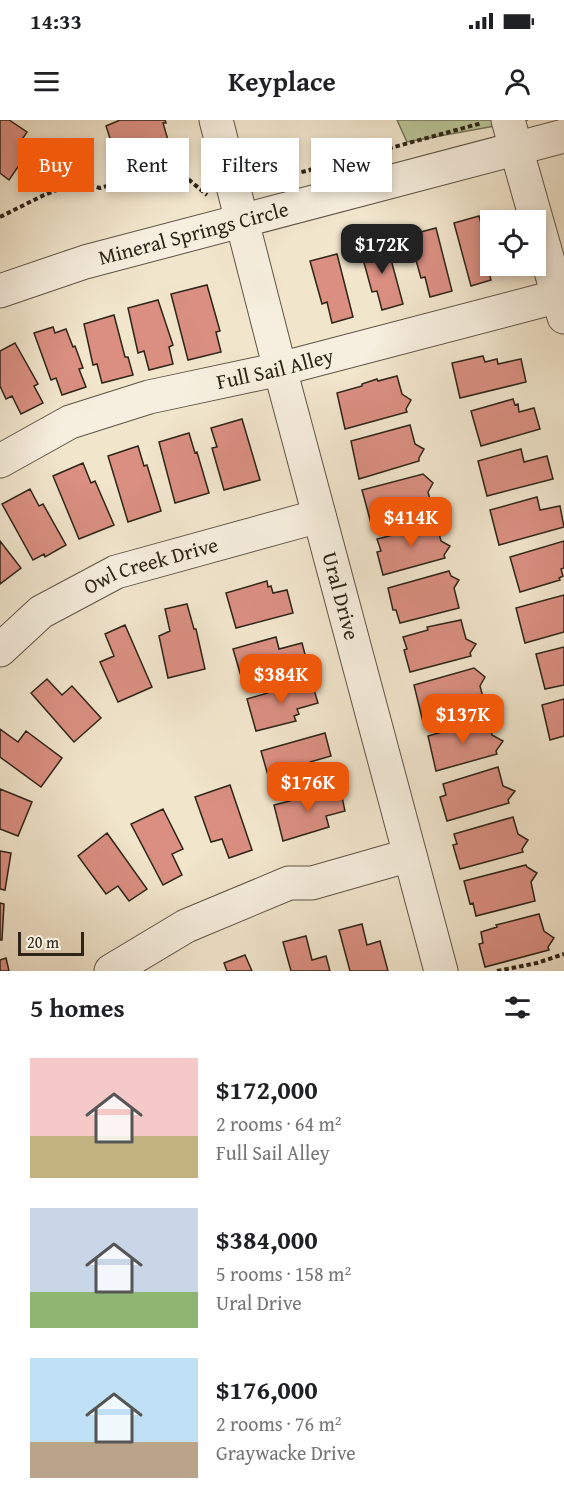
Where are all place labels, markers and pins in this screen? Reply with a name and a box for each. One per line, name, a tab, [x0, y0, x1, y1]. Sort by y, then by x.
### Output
pin: $172K	[340, 224, 424, 275]
pin: $414K	[369, 497, 453, 548]
pin: $384K	[239, 654, 323, 705]
pin: $137K	[421, 694, 505, 745]
pin: $176K	[266, 762, 350, 813]

